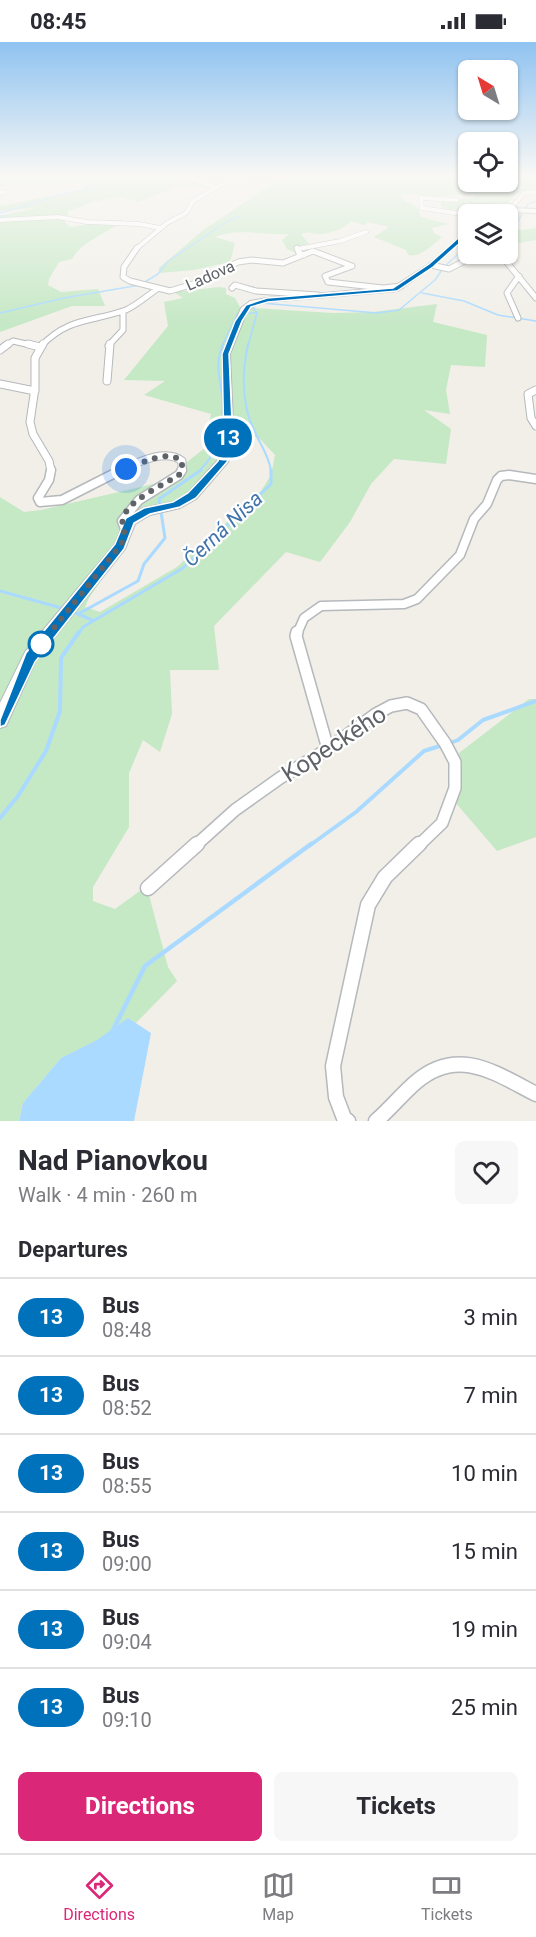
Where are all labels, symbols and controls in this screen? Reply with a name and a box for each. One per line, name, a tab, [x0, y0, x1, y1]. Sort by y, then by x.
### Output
text: 08:45	[30, 9, 87, 34]
north arrow	[458, 60, 518, 120]
map controls	[458, 60, 518, 264]
button: locate	[458, 132, 518, 192]
button: layers	[458, 204, 518, 264]
street label: Ladova	[183, 256, 238, 295]
line badge: 13	[201, 418, 255, 458]
text: 13	[216, 426, 240, 450]
your location	[111, 454, 141, 484]
water label: Černá Nisa	[178, 486, 268, 572]
unlabelled marker	[28, 631, 54, 657]
street label: Kopeckého	[277, 700, 391, 788]
button: heart	[455, 1141, 518, 1204]
text: Nad Pianovkou	[18, 1144, 208, 1177]
text: Walk · 4 min · 260 m	[18, 1183, 197, 1207]
text: Departures	[18, 1237, 128, 1262]
text: Bus	[102, 1293, 140, 1318]
text: 13	[39, 1305, 63, 1329]
text: 3 min	[463, 1305, 518, 1330]
text: 08:48	[102, 1318, 152, 1342]
text: Bus	[102, 1371, 140, 1396]
text: 13	[39, 1383, 63, 1407]
text: 7 min	[463, 1383, 518, 1408]
text: 08:52	[102, 1396, 152, 1420]
text: Bus	[102, 1449, 140, 1474]
text: 13	[39, 1461, 63, 1485]
text: 10 min	[451, 1461, 518, 1486]
text: 08:55	[102, 1474, 152, 1498]
text: Bus	[102, 1527, 140, 1552]
text: 13	[39, 1539, 63, 1563]
text: 15 min	[451, 1539, 518, 1564]
text: 09:00	[102, 1552, 152, 1576]
text: Bus	[102, 1605, 140, 1630]
text: 13	[39, 1617, 63, 1641]
text: 19 min	[451, 1617, 518, 1642]
text: 09:04	[102, 1630, 152, 1654]
text: Bus	[102, 1683, 140, 1708]
text: 13	[39, 1695, 63, 1719]
text: 25 min	[451, 1695, 518, 1720]
text: 09:10	[102, 1708, 152, 1732]
button: Directions	[18, 1772, 262, 1841]
button: Tickets	[274, 1772, 518, 1841]
tab: Directions	[63, 1869, 135, 1924]
tab: Map	[262, 1869, 295, 1924]
tab: Tickets	[421, 1869, 473, 1924]

